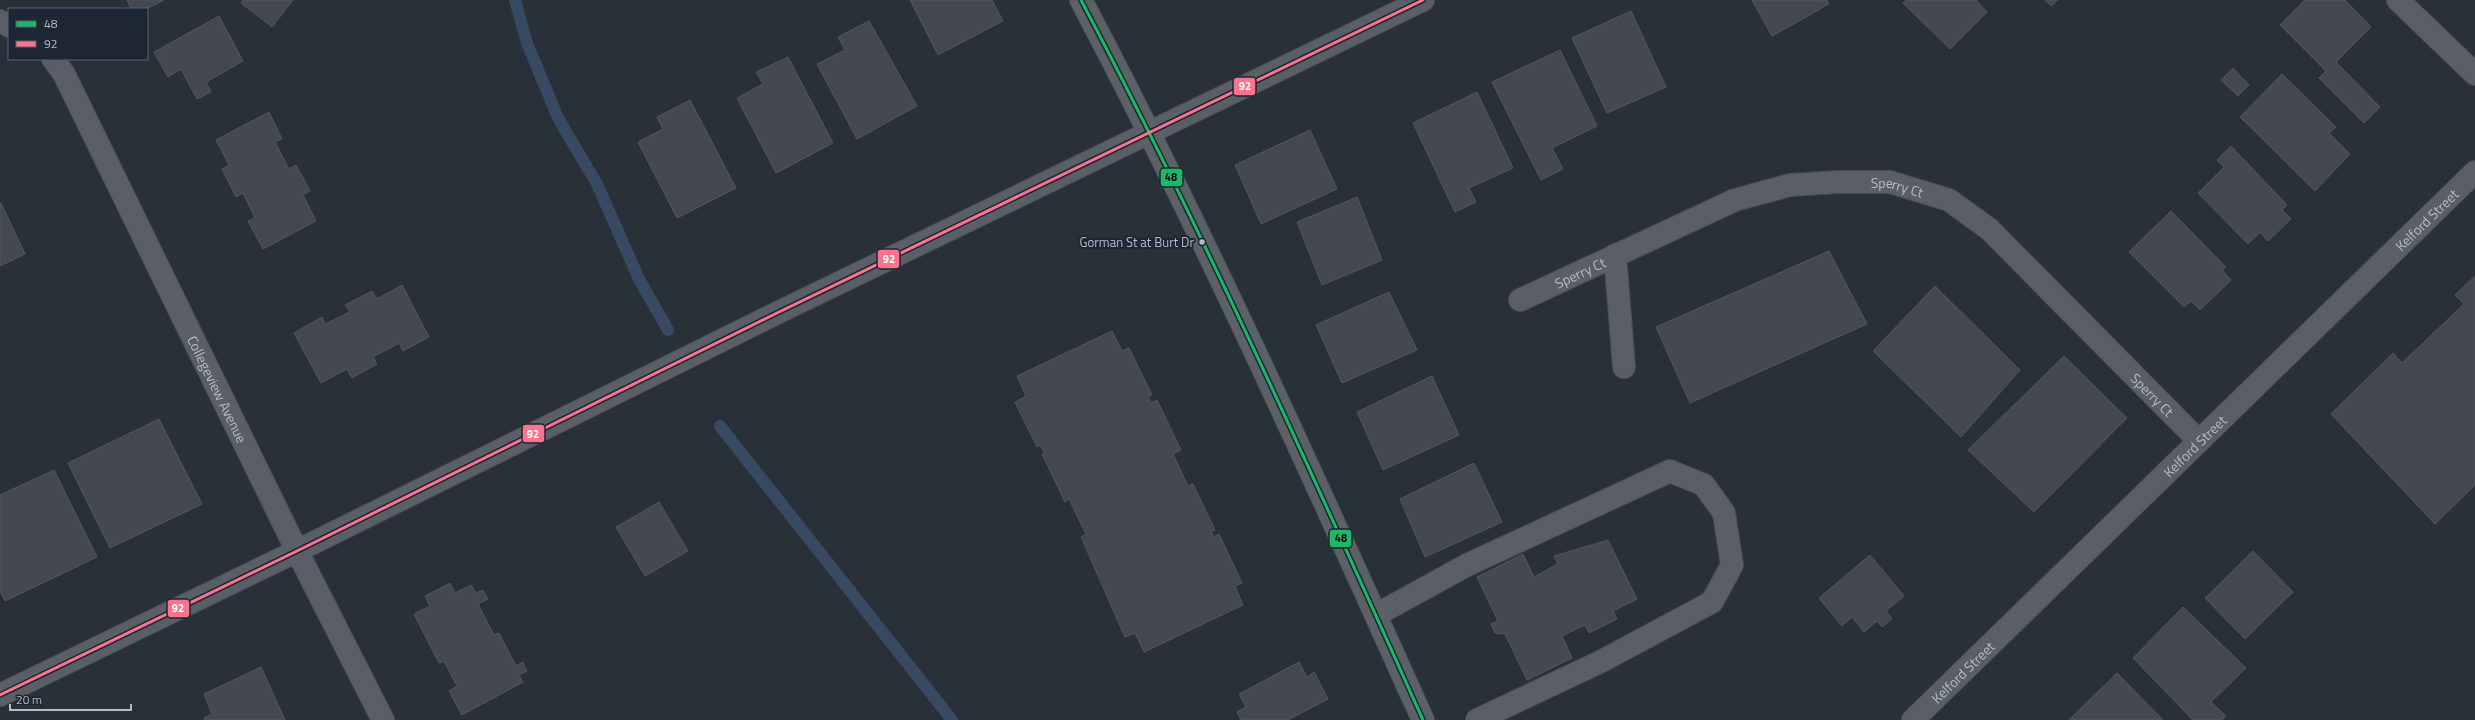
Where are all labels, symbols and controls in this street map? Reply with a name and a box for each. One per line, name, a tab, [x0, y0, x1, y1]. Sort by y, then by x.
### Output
legend	[8, 8, 148, 60]
text: 48	[44, 14, 58, 33]
text: 92	[44, 34, 57, 53]
line badge: 92	[1233, 77, 1256, 96]
text: 92	[1239, 78, 1251, 94]
line badge: 48	[1160, 168, 1183, 187]
text: 48	[1165, 169, 1177, 185]
street label: Sperry Ct	[1871, 172, 1926, 202]
street label: Kelford Street	[2390, 183, 2463, 255]
place label: Gorman St at Burt Dr	[1079, 232, 1194, 252]
marker: Gorman St at Burt Dr	[1197, 237, 1207, 247]
line badge: 92	[877, 249, 900, 269]
text: 92	[883, 251, 895, 267]
street label: Sperry Ct	[1551, 251, 1609, 293]
street label: Collegeview Avenue	[183, 332, 253, 446]
street label: Sperry Ct	[2126, 368, 2179, 421]
street label: Kelford Street	[2158, 410, 2231, 482]
line badge: 92	[522, 424, 545, 443]
text: 92	[527, 426, 539, 442]
line badge: 48	[1329, 529, 1352, 548]
text: 48	[1335, 530, 1347, 546]
line badge: 92	[167, 599, 190, 618]
text: 92	[172, 600, 184, 616]
street label: Kelford Street	[1926, 636, 1999, 708]
scale bar	[10, 686, 131, 712]
text: 20 m	[16, 690, 42, 709]

